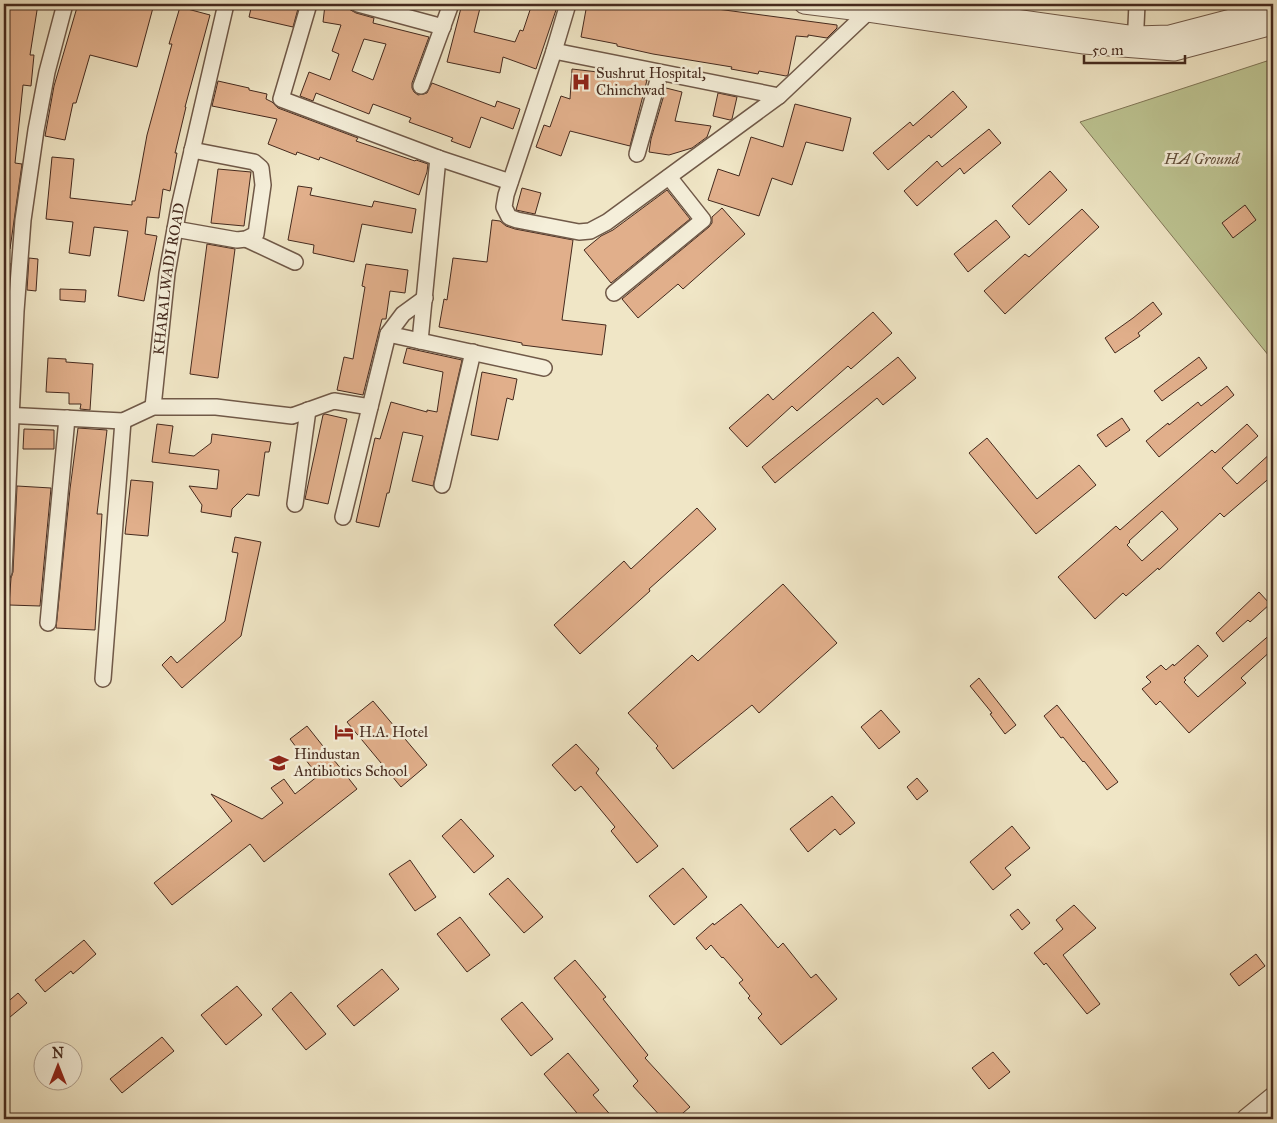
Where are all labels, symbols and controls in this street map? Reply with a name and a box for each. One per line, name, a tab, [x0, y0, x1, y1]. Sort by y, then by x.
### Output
scale bar	[1084, 32, 1186, 64]
text: 50 m	[1092, 41, 1124, 59]
place label: Sushrut Hospital, Chinchwad	[596, 64, 706, 99]
hospital icon: Sushrut Hospital, Chinchwad	[570, 71, 592, 93]
park label: HA Ground	[1163, 150, 1241, 168]
street label: KHARALWADI ROAD	[149, 201, 189, 356]
hotel icon: H.A. Hotel	[333, 721, 355, 743]
place label: H.A. Hotel	[359, 723, 429, 741]
place label: Hindustan Antibiotics School	[293, 745, 408, 780]
school or university icon: Hindustan Antibiotics School	[268, 752, 290, 774]
north arrow	[32, 1040, 82, 1090]
text: N	[52, 1045, 64, 1062]

